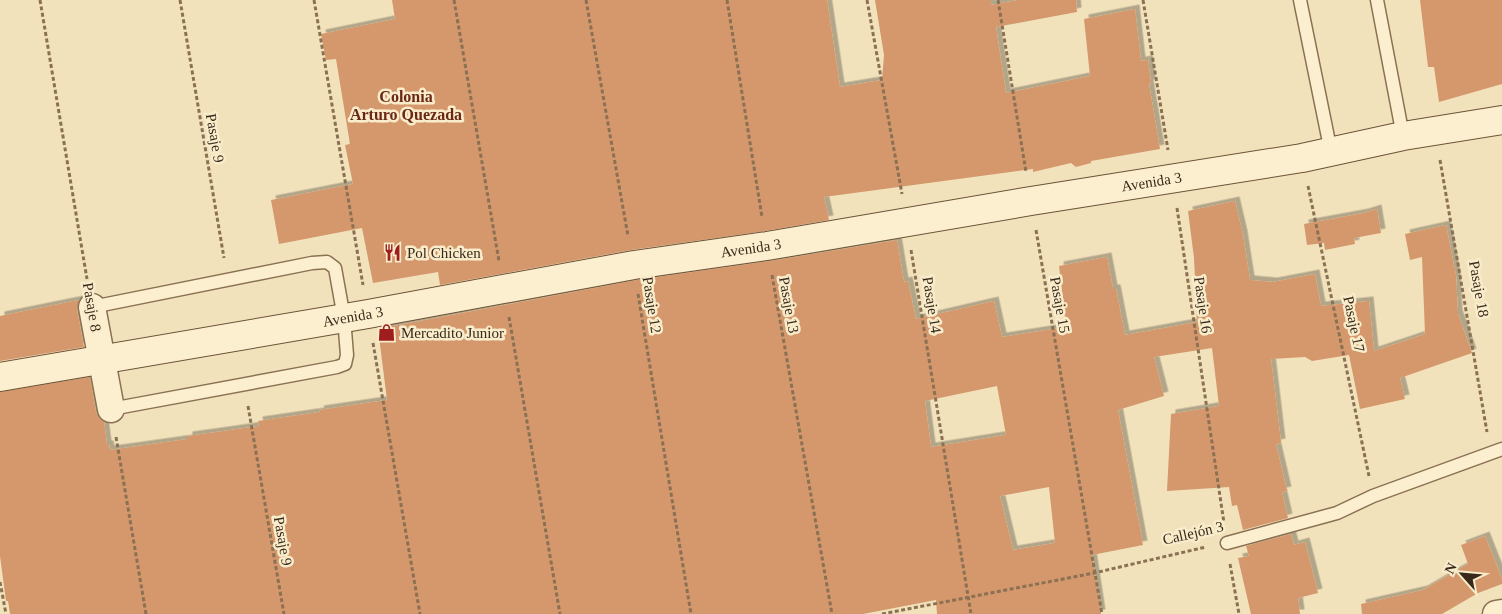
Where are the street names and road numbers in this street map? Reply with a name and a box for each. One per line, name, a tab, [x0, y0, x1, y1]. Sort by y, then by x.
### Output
street label: Pasaje 9	[203, 112, 227, 164]
street label: Avenida 3	[1120, 169, 1183, 195]
street label: Avenida 3	[720, 236, 782, 261]
street label: Pasaje 18	[1466, 260, 1492, 318]
street label: Pasaje 12	[640, 276, 664, 334]
street label: Pasaje 13	[776, 276, 802, 334]
street label: Pasaje 14	[920, 276, 944, 335]
street label: Pasaje 15	[1047, 276, 1073, 334]
street label: Pasaje 16	[1191, 276, 1215, 335]
street label: Pasaje 8	[80, 281, 104, 333]
street label: Pasaje 17	[1340, 294, 1368, 354]
street label: Avenida 3	[321, 303, 384, 330]
street label: Pasaje 9	[271, 515, 295, 567]
street label: Callejón 3	[1161, 518, 1225, 548]

